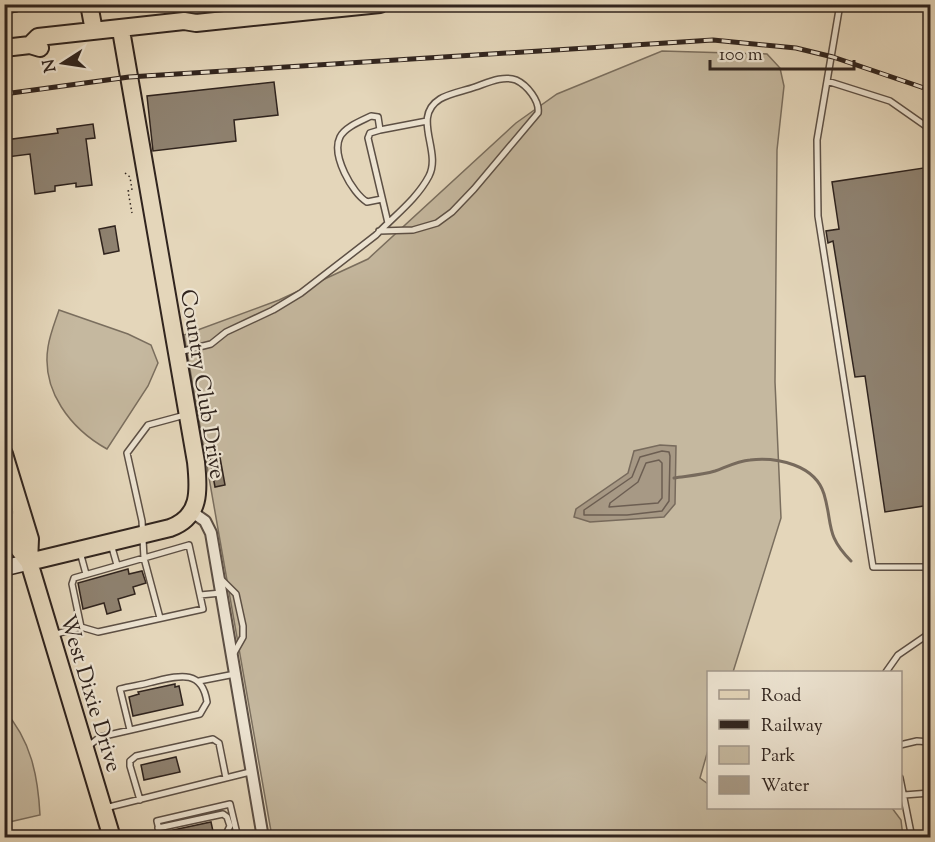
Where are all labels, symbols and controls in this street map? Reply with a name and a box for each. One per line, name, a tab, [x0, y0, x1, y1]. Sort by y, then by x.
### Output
north arrow	[33, 33, 93, 93]
scale bar	[710, 33, 854, 71]
text: 100 m	[719, 43, 763, 69]
text: N	[38, 57, 63, 74]
street label: Country Club Drive	[170, 287, 232, 482]
street label: West Dixie Drive	[50, 611, 128, 777]
legend	[707, 671, 902, 809]
text: Road	[761, 684, 801, 710]
text: Railway	[761, 714, 823, 740]
text: Park	[761, 744, 796, 770]
text: Water	[761, 774, 810, 800]

